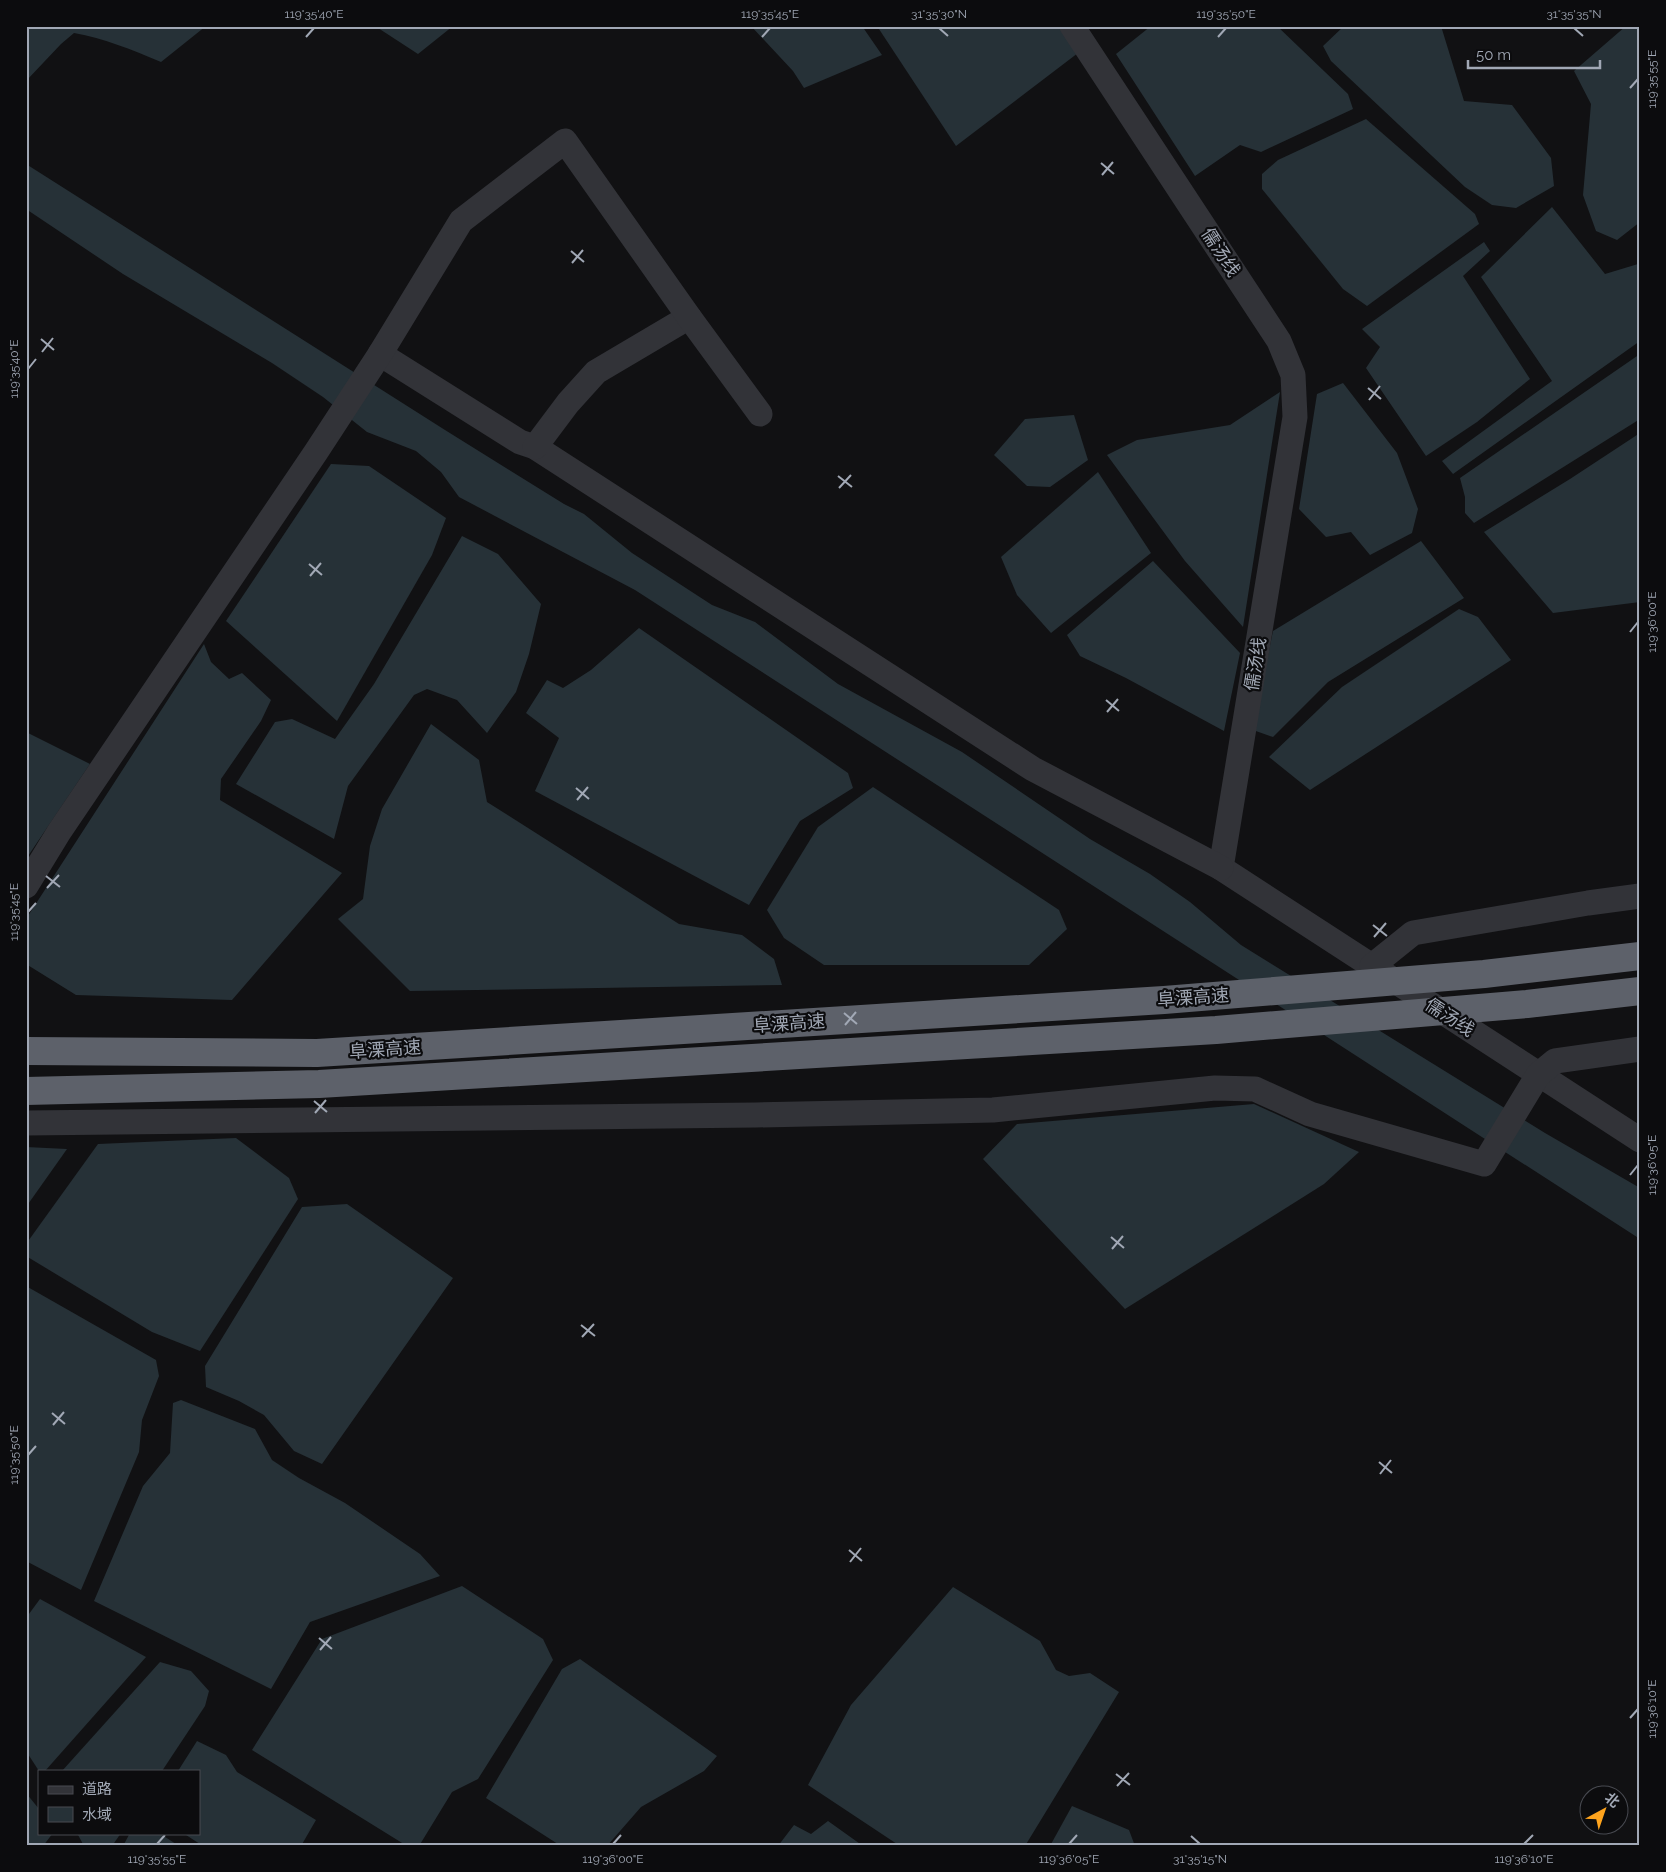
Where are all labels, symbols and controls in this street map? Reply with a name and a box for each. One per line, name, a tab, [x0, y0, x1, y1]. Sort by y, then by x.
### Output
text: 119°35'40"E	[285, 7, 343, 21]
text: 119°35'45"E	[741, 7, 799, 21]
text: 31°35'30"N	[911, 7, 967, 21]
text: 119°35'50"E	[1196, 7, 1256, 21]
text: 31°35'35"N	[1546, 7, 1602, 21]
scale bar	[1468, 38, 1601, 70]
text: 50 m	[1476, 46, 1511, 64]
text: 119°35'55"E	[1645, 50, 1659, 108]
street label: 儒汤线	[1197, 224, 1245, 280]
text: 119°35'40"E	[7, 340, 21, 398]
text: 119°36'00"E	[1645, 591, 1659, 653]
street label: 儒汤线	[1240, 636, 1270, 692]
text: 119°35'45"E	[7, 883, 21, 941]
street label: 阜溧高速	[1156, 984, 1230, 1010]
street label: 儒汤线	[1422, 993, 1478, 1041]
street label: 阜溧高速	[752, 1010, 826, 1036]
street label: 阜溧高速	[348, 1036, 422, 1062]
text: 119°36'05"E	[1645, 1135, 1659, 1195]
text: 119°35'50"E	[7, 1425, 21, 1485]
text: 119°36'10"E	[1645, 1679, 1659, 1739]
legend	[38, 1770, 200, 1834]
text: 道路	[82, 1780, 112, 1798]
north arrow	[1578, 1784, 1628, 1834]
text: 北	[1602, 1789, 1623, 1811]
text: 水域	[82, 1806, 112, 1824]
text: 119°35'55"E	[128, 1852, 186, 1866]
text: 119°36'00"E	[582, 1852, 644, 1866]
text: 119°36'05"E	[1039, 1852, 1099, 1866]
text: 31°35'15"N	[1173, 1852, 1227, 1866]
text: 119°36'10"E	[1494, 1852, 1554, 1866]

